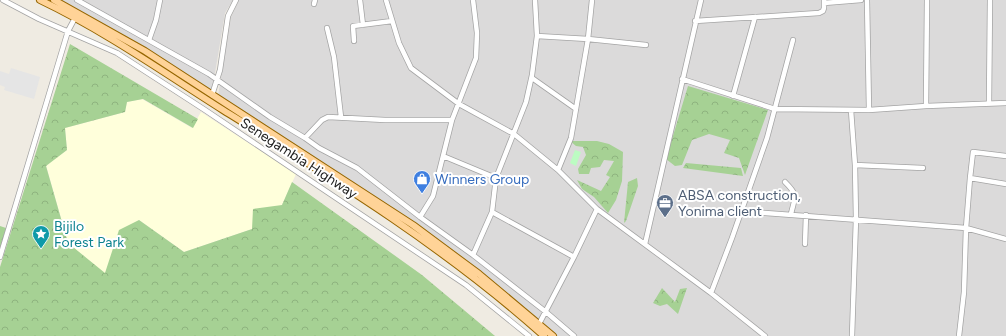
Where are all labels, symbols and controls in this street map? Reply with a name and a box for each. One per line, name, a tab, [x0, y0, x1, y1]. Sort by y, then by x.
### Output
street label: Senegambia Highway	[237, 114, 361, 203]
shop icon: Winners Group	[412, 169, 432, 194]
place label: Winners Group	[435, 171, 529, 188]
place label: ABSA construction, Yonima client	[678, 187, 801, 220]
office icon: ABSA construction, Yonima client	[655, 193, 675, 218]
place label: Bijilo Forest Park	[54, 218, 124, 251]
place icon: Bijilo Forest Park	[31, 224, 51, 249]

